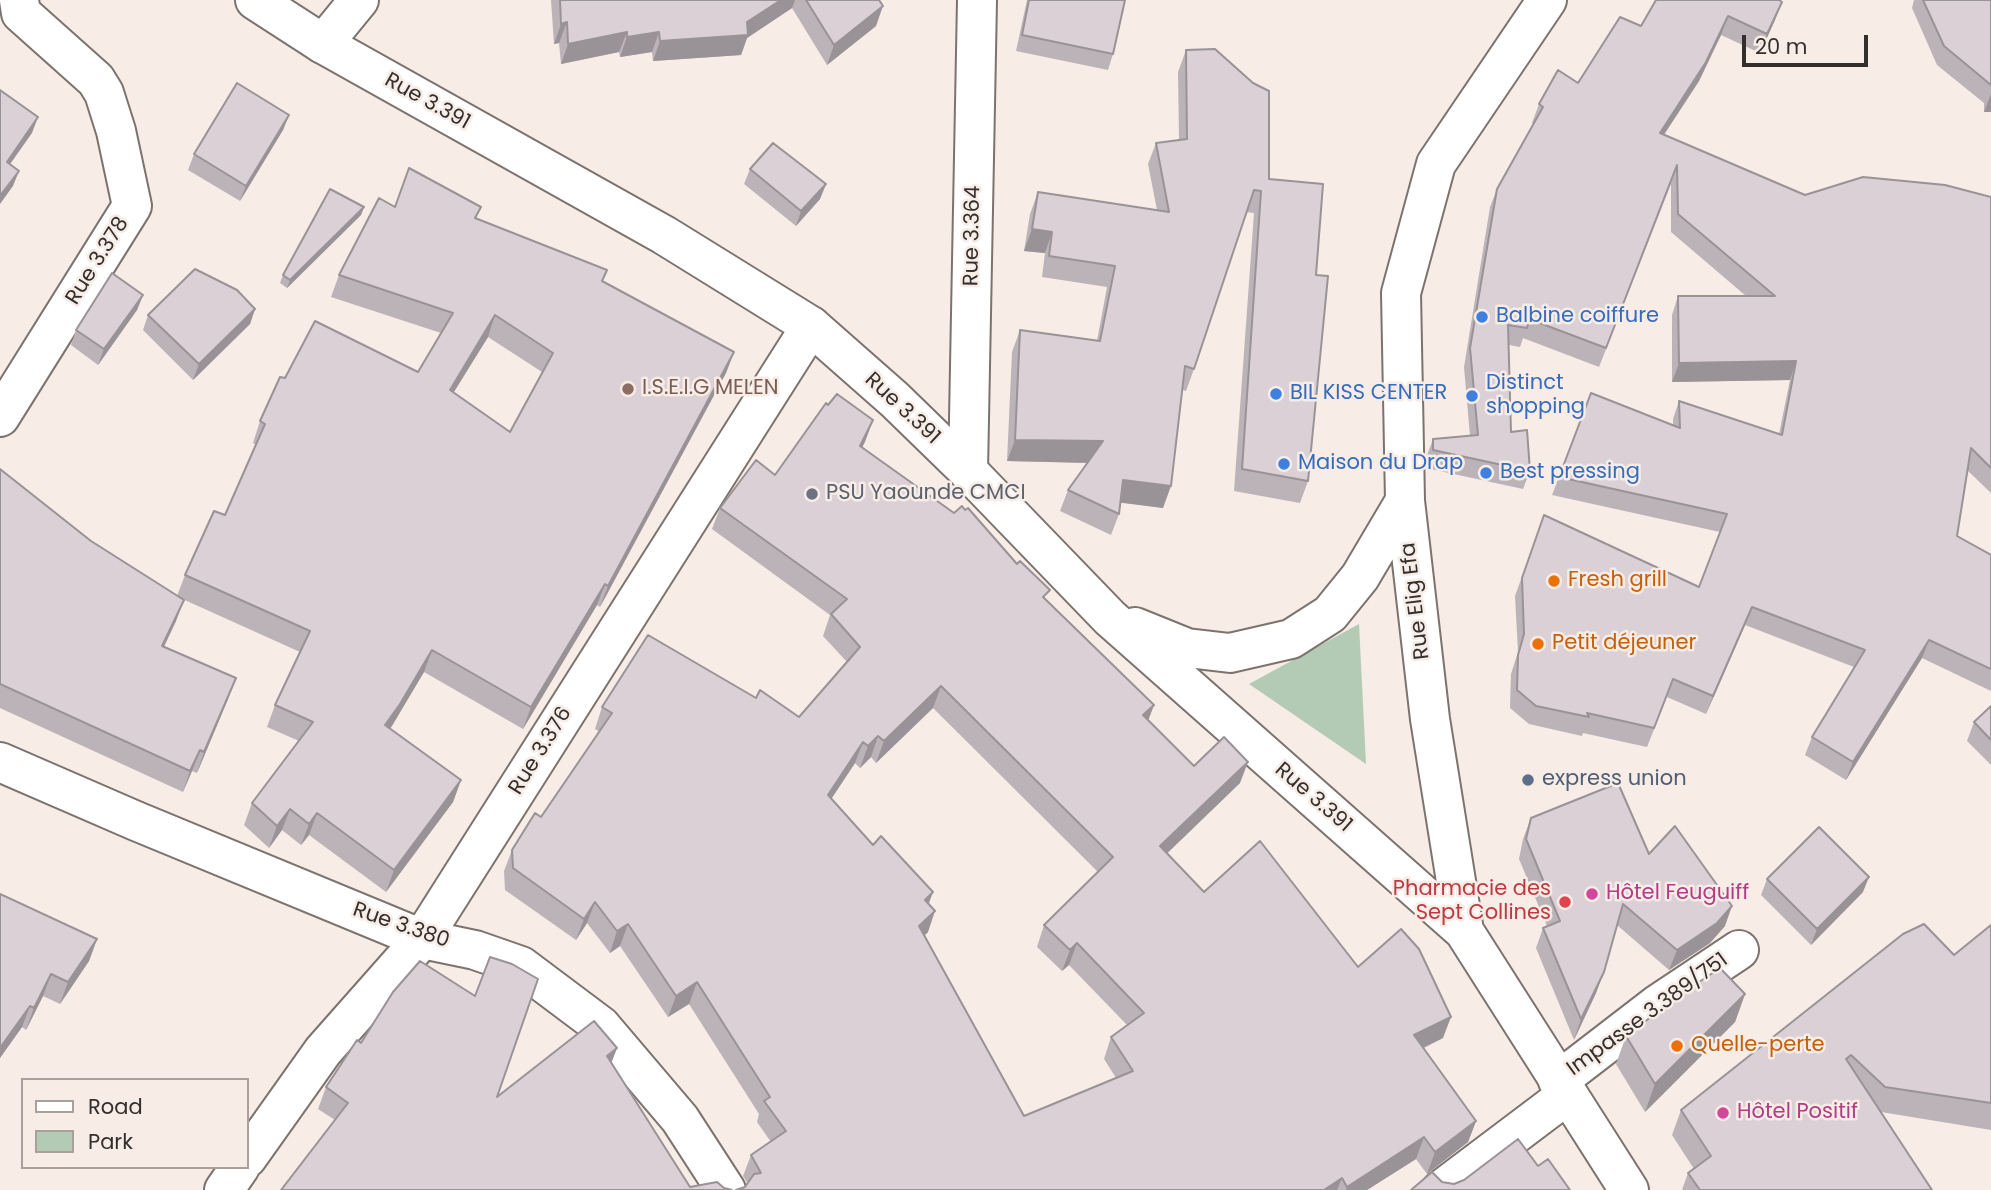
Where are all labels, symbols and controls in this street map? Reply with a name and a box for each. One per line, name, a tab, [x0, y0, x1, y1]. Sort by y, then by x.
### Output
scale bar	[1746, 21, 1872, 65]
text: 20 m	[1755, 32, 1808, 61]
street label: Rue 3.391	[380, 68, 474, 136]
street label: Rue 3.364	[960, 186, 986, 286]
street label: Rue 3.378	[61, 212, 135, 310]
place label: Balbine coiffure	[1496, 304, 1659, 330]
marker: Balbine coiffure	[1474, 309, 1490, 325]
street label: Rue 3.391	[859, 368, 945, 450]
place label: Distinct shopping	[1486, 371, 1585, 421]
place label: I.S.E.I.G MELEN	[642, 376, 778, 402]
marker: I.S.E.I.G MELEN	[620, 381, 636, 397]
place label: BIL KISS CENTER	[1290, 381, 1447, 407]
marker: BIL KISS CENTER	[1268, 386, 1284, 402]
marker: Distinct shopping	[1464, 388, 1480, 404]
place label: Maison du Drap	[1298, 451, 1463, 477]
marker: Maison du Drap	[1276, 456, 1292, 472]
place label: Best pressing	[1500, 460, 1640, 486]
marker: Best pressing	[1478, 465, 1494, 481]
place label: PSU Yaounde CMCI	[826, 481, 1026, 507]
marker: PSU Yaounde CMCI	[804, 486, 820, 502]
street label: Rue Elig Efa	[1396, 541, 1436, 661]
place label: Fresh grill	[1568, 568, 1667, 594]
marker: Fresh grill	[1546, 573, 1562, 589]
place label: Petit déjeuner	[1552, 631, 1696, 657]
marker: Petit déjeuner	[1530, 636, 1546, 652]
street label: Rue 3.376	[504, 702, 578, 800]
street label: Rue 3.391	[1269, 758, 1357, 838]
place label: express union	[1542, 767, 1687, 793]
marker: express union	[1520, 772, 1536, 788]
place label: Pharmacie des Sept Collines	[1393, 877, 1551, 927]
place label: Hôtel Feuguiff	[1606, 881, 1749, 907]
marker: Hôtel Feuguiff	[1584, 886, 1600, 902]
marker: Pharmacie des Sept Collines	[1557, 894, 1573, 910]
street label: Rue 3.380	[349, 898, 453, 954]
street label: Impasse 3.389/751	[1563, 948, 1733, 1082]
place label: Quelle-perte	[1691, 1033, 1825, 1059]
marker: Quelle-perte	[1669, 1038, 1685, 1054]
legend	[21, 1078, 248, 1169]
text: Road	[88, 1092, 143, 1121]
place label: Hôtel Positif	[1737, 1100, 1858, 1126]
marker: Hôtel Positif	[1715, 1105, 1731, 1121]
text: Park	[88, 1127, 133, 1156]

